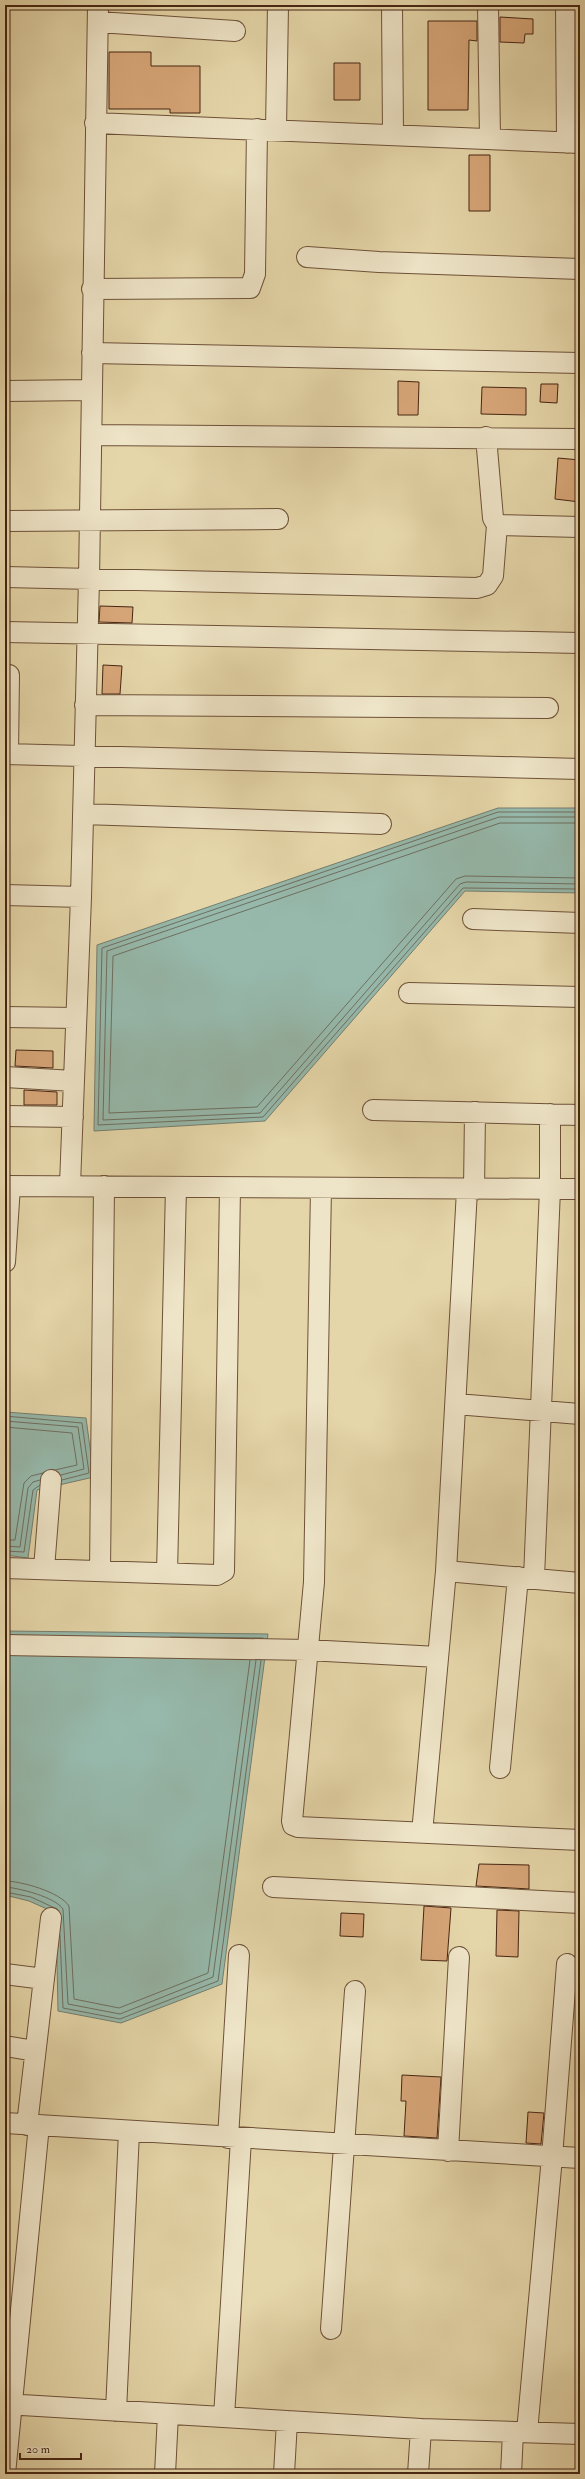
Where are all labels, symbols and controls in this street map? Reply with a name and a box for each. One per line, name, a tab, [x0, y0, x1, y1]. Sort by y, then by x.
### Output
scale bar	[20, 2435, 81, 2461]
text: 20 m	[26, 2442, 51, 2457]

